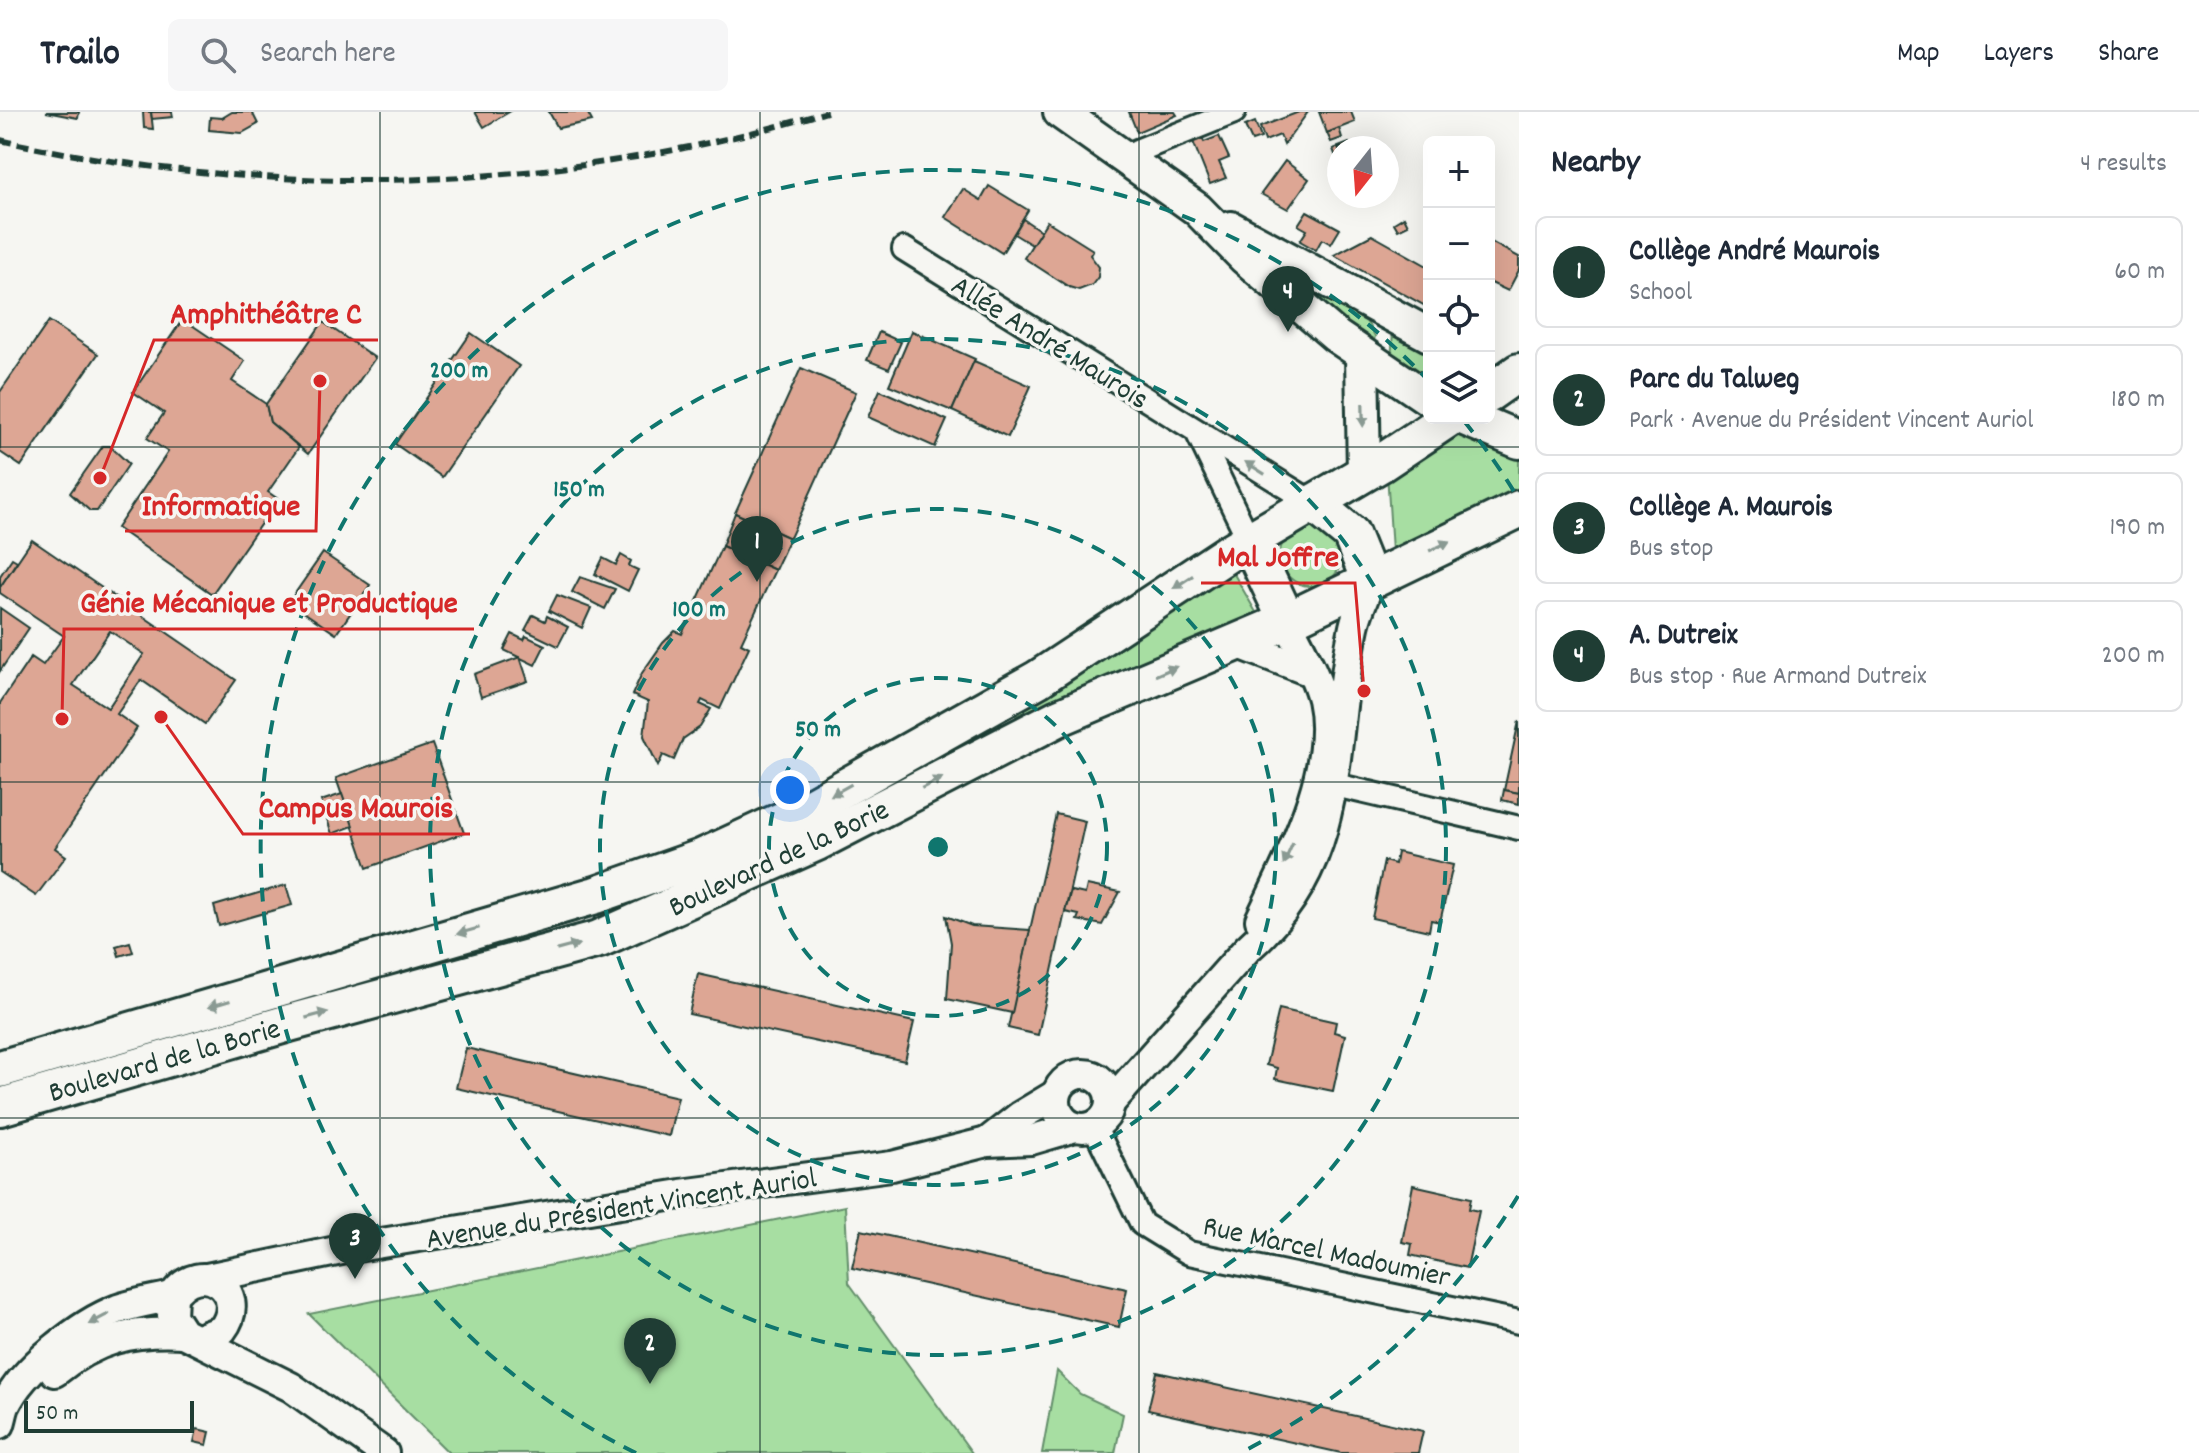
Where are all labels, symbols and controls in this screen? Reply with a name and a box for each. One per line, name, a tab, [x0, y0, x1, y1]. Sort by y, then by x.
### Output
search box	[168, 19, 728, 91]
text: Trailo	[40, 28, 120, 83]
icon: search	[196, 33, 240, 77]
text: Search here	[260, 34, 396, 77]
text: Map	[1897, 35, 1940, 75]
text: Layers	[1984, 35, 2054, 75]
text: Share	[2098, 35, 2159, 75]
north arrow	[1327, 136, 1399, 208]
map controls	[1423, 136, 1495, 424]
button: +	[1423, 136, 1495, 208]
text: Nearby	[1551, 140, 1640, 189]
text: 4 results	[2080, 146, 2167, 183]
button: −	[1423, 208, 1495, 280]
text: Collège André Maurois	[1629, 232, 1880, 275]
text: 1	[1576, 254, 1582, 291]
text: 60 m	[2114, 254, 2165, 291]
pin: 4	[1262, 266, 1314, 332]
street label: Allée André Maurois	[941, 267, 1156, 423]
text: School	[1629, 275, 1692, 312]
button: locate	[1423, 280, 1495, 352]
callout: Amphithéâtre C	[154, 284, 378, 340]
text: Amphithéâtre C	[170, 294, 362, 340]
button: layers	[1423, 352, 1495, 424]
text: 200 m	[430, 355, 488, 389]
text: Parc du Talweg	[1629, 360, 1800, 403]
text: 2	[1573, 382, 1585, 419]
text: 180 m	[2111, 382, 2165, 419]
one-way arrow	[1357, 403, 1369, 428]
text: Park · Avenue du Président Vincent Auriol	[1629, 403, 2033, 440]
one-way arrow	[1244, 461, 1266, 475]
text: 150 m	[553, 474, 605, 508]
callout: Informatique	[125, 475, 316, 531]
text: Informatique	[142, 486, 300, 532]
text: Collège A. Maurois	[1629, 488, 1833, 531]
text: 3	[1573, 510, 1585, 547]
text: 190 m	[2109, 510, 2165, 547]
pin: 1	[731, 516, 783, 582]
callout: Mal Joffre	[1201, 527, 1355, 583]
text: Bus stop	[1629, 531, 1714, 568]
text: Mal Joffre	[1217, 537, 1339, 583]
one-way arrow	[1428, 539, 1451, 553]
callout: Génie Mécanique et Productique	[64, 573, 474, 629]
one-way arrow	[1172, 575, 1194, 589]
text: Génie Mécanique et Productique	[80, 583, 458, 629]
text: 100 m	[672, 594, 726, 628]
text: A. Dutreix	[1629, 616, 1738, 659]
text: 4	[1574, 638, 1584, 675]
text: 200 m	[2101, 638, 2165, 675]
text: Bus stop · Rue Armand Dutreix	[1629, 659, 1926, 696]
one-way arrow	[1154, 664, 1178, 677]
text: 50 m	[795, 714, 841, 748]
your location	[770, 770, 810, 810]
one-way arrow	[921, 776, 943, 790]
callout: Campus Maurois	[243, 778, 470, 834]
one-way arrow	[830, 783, 852, 797]
text: Campus Maurois	[258, 788, 454, 834]
street label: Boulevard de la Borie	[662, 791, 897, 931]
centre of rings	[924, 833, 952, 861]
one-way arrow	[1282, 842, 1295, 866]
one-way arrow	[456, 925, 480, 938]
one-way arrow	[556, 941, 581, 953]
one-way arrow	[206, 998, 230, 1011]
one-way arrow	[305, 1008, 330, 1021]
street label: Boulevard de la Borie	[44, 1010, 286, 1117]
street label: Avenue du Président Vincent Auriol	[423, 1159, 820, 1264]
street label: Rue Marcel Madoumier	[1198, 1207, 1454, 1302]
pin: 3	[329, 1213, 381, 1279]
one-way arrow	[88, 1311, 110, 1325]
pin: 2	[624, 1318, 676, 1384]
scale bar	[24, 1397, 194, 1433]
text: 50 m	[36, 1399, 78, 1430]

